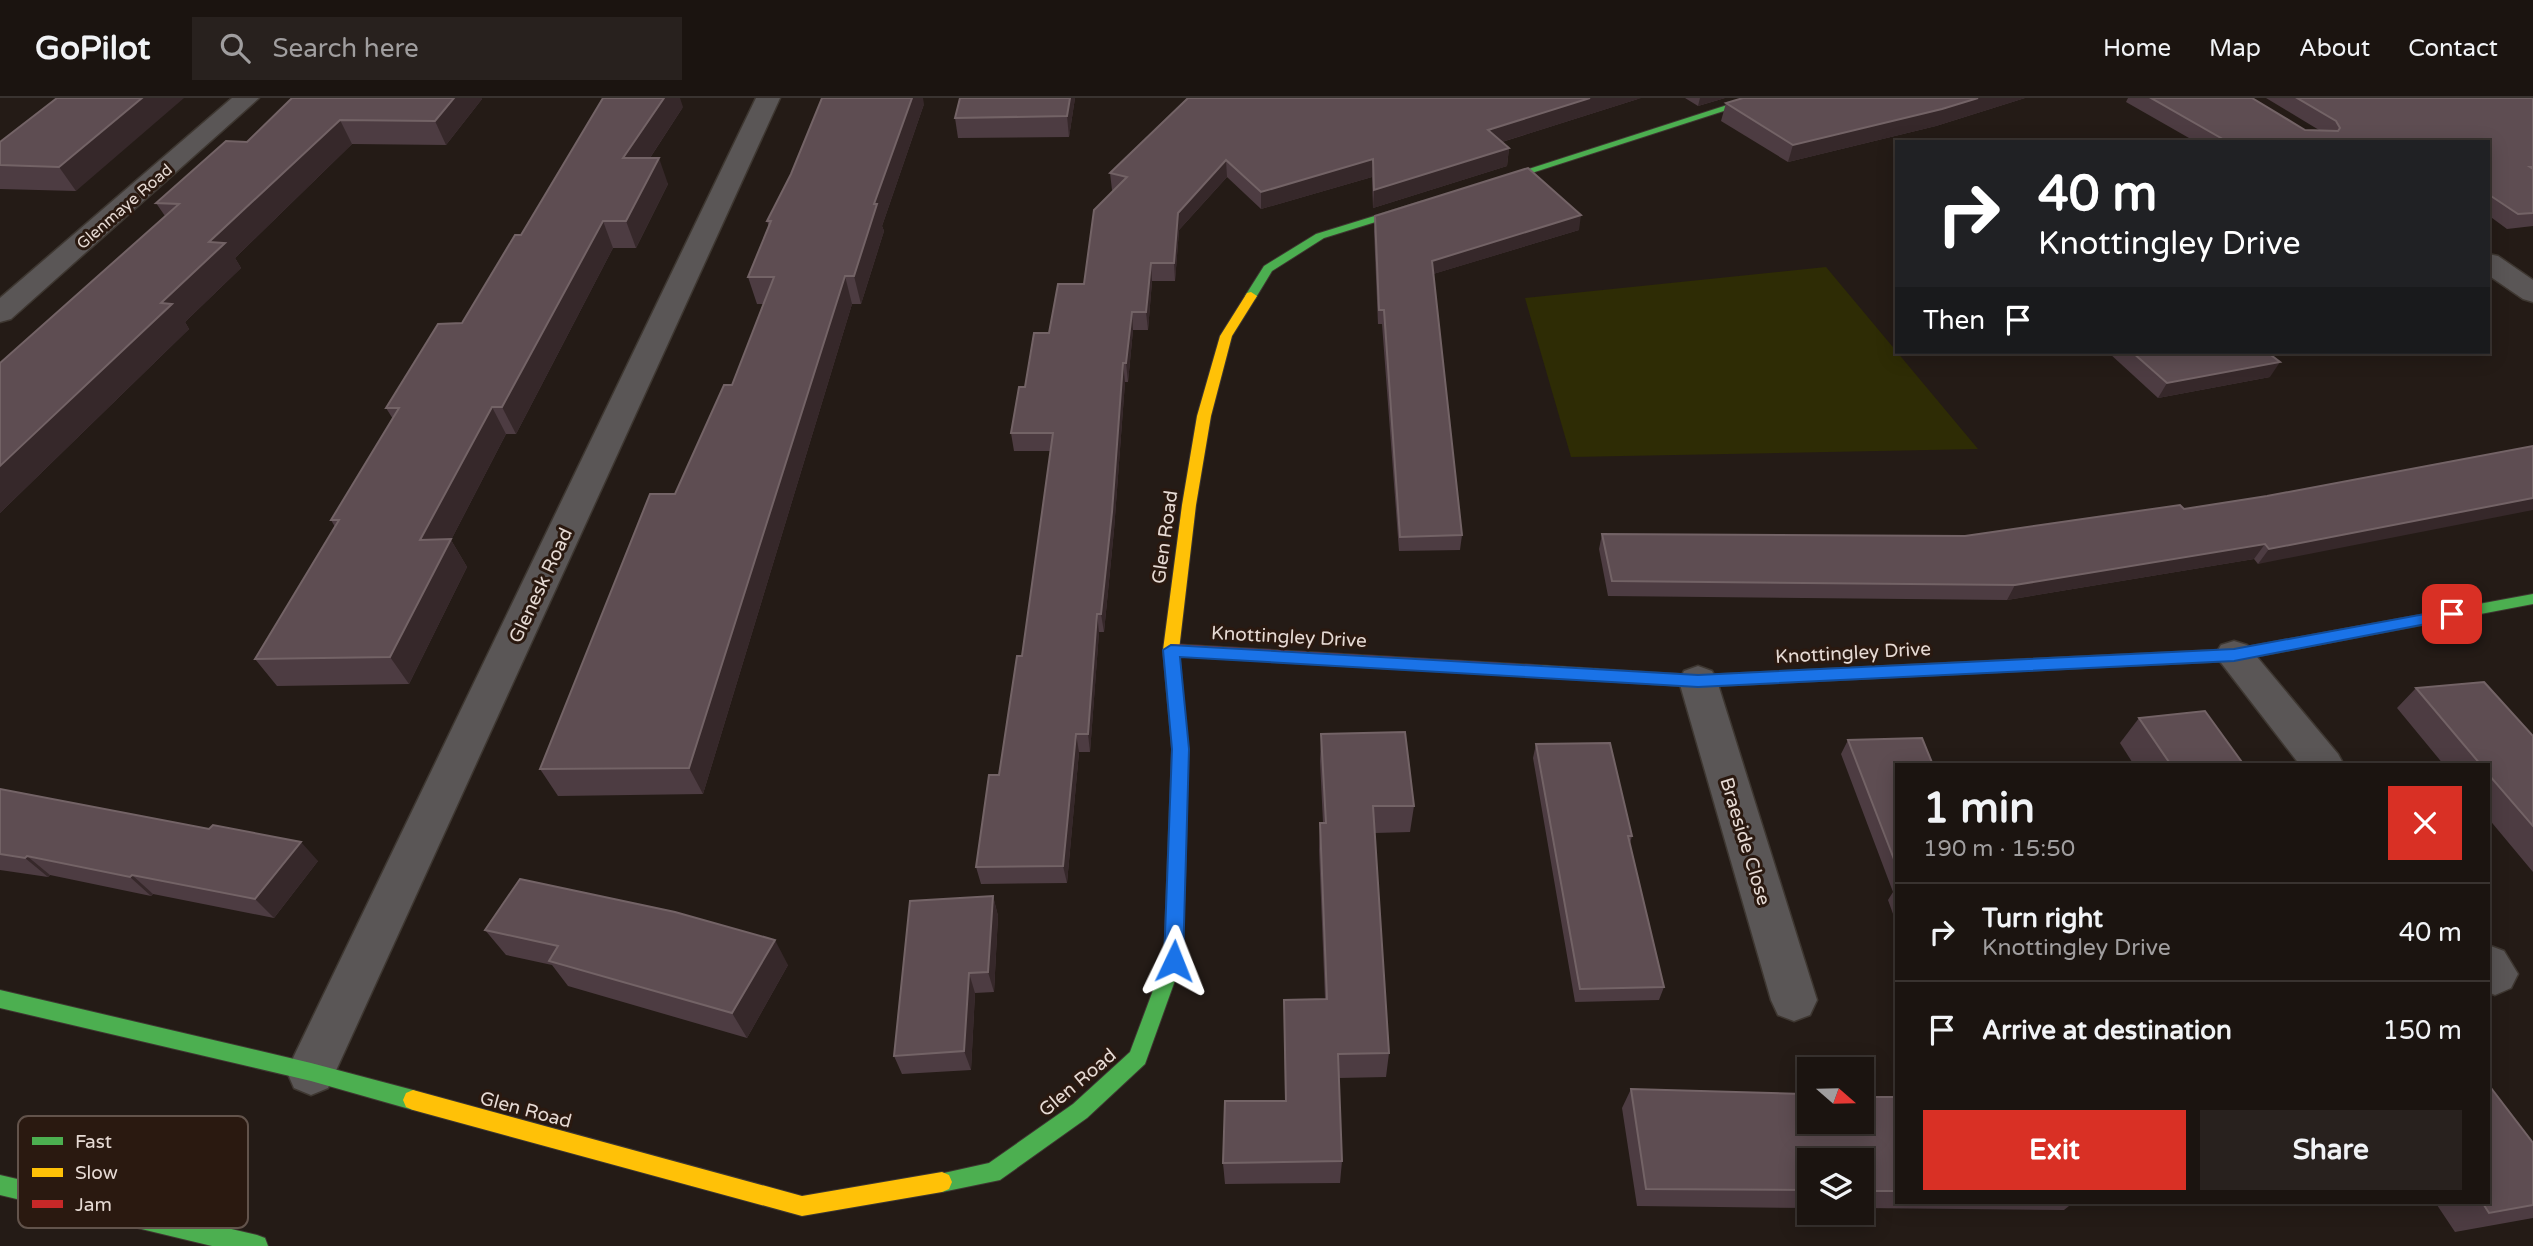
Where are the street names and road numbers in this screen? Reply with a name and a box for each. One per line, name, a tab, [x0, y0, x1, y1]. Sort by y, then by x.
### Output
street label: Glenmaye Road	[73, 160, 177, 254]
street label: Glen Road	[1148, 489, 1182, 585]
street label: Glenesk Road	[505, 524, 577, 646]
street label: Knottingley Drive	[1211, 622, 1367, 652]
street label: Knottingley Drive	[1775, 638, 1931, 668]
street label: Braeside Close	[1715, 775, 1775, 908]
street label: Glen Road	[1035, 1044, 1121, 1121]
street label: Glen Road	[477, 1087, 574, 1133]

